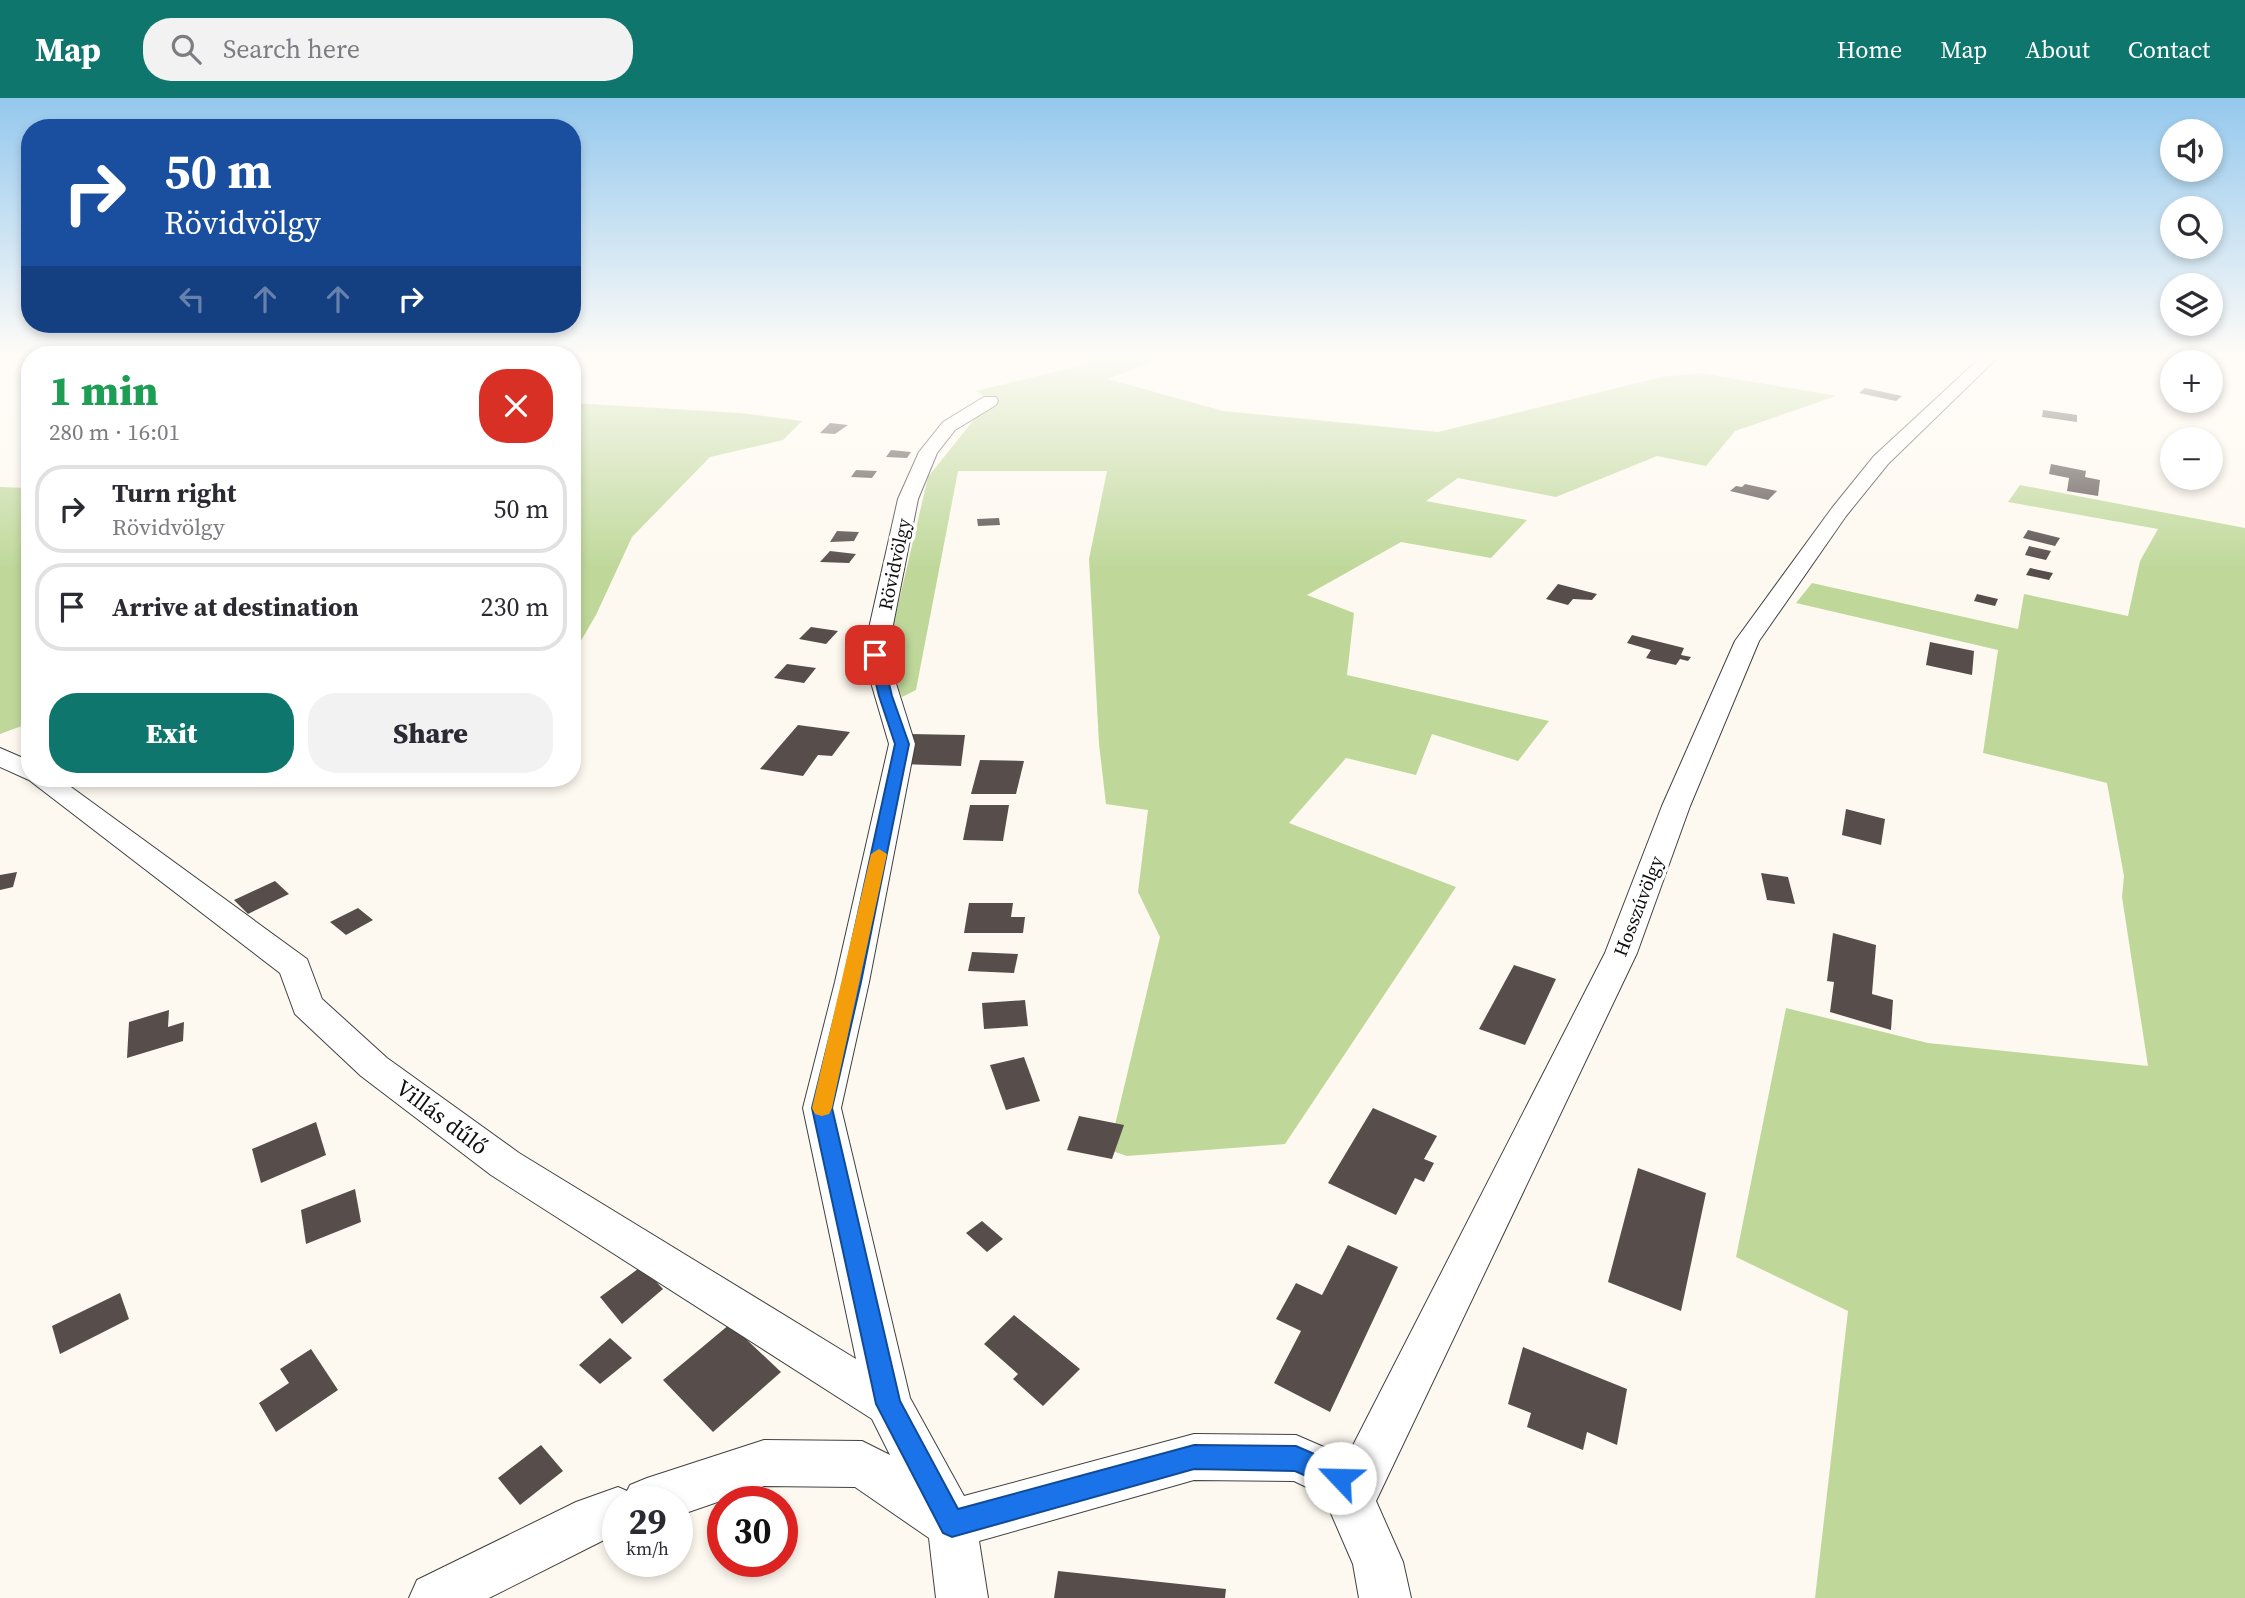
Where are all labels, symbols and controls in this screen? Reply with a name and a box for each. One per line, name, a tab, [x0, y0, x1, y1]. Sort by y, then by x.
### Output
search box	[143, 18, 633, 81]
text: Map	[35, 27, 101, 72]
icon: search	[167, 30, 205, 68]
text: Search here	[223, 31, 360, 67]
text: Home	[1837, 33, 1902, 66]
text: Map	[1940, 33, 1987, 66]
text: About	[2025, 33, 2090, 66]
text: Contact	[2128, 33, 2210, 66]
map controls	[2160, 119, 2223, 490]
button: sound	[2160, 119, 2223, 182]
text: 50 m	[164, 137, 272, 204]
icon: right	[49, 147, 140, 238]
button: search	[2160, 196, 2223, 259]
text: Rövidvölgy	[164, 201, 321, 245]
button: layers	[2160, 273, 2223, 336]
icon: left	[173, 280, 211, 318]
icon: ahead	[246, 280, 284, 318]
icon: ahead	[319, 280, 357, 318]
icon: right	[392, 280, 430, 318]
button: +	[2160, 350, 2223, 413]
text: 1 min	[49, 361, 159, 419]
button: close	[479, 369, 553, 443]
text: 280 m · 16:01	[49, 416, 180, 448]
button: −	[2160, 427, 2223, 490]
text: Turn right	[112, 475, 236, 511]
icon: right	[53, 490, 91, 528]
text: 50 m	[494, 491, 549, 527]
text: Rövidvölgy	[112, 511, 225, 543]
street label: Rövidvölgy	[872, 515, 916, 612]
icon: arrive	[53, 588, 91, 626]
text: Arrive at destination	[112, 589, 359, 625]
text: 230 m	[481, 589, 549, 625]
pin	[845, 625, 905, 685]
icon: arrive	[856, 636, 894, 674]
button: Exit	[49, 693, 294, 773]
button: Share	[308, 693, 553, 773]
street label: Hosszúvölgy	[1607, 852, 1669, 960]
street label: Villás dűlő	[389, 1072, 495, 1162]
position arrow	[1303, 1441, 1377, 1515]
speed limit sign: 30	[707, 1486, 798, 1577]
text: 29	[629, 1498, 666, 1546]
text: km/h	[626, 1536, 669, 1561]

